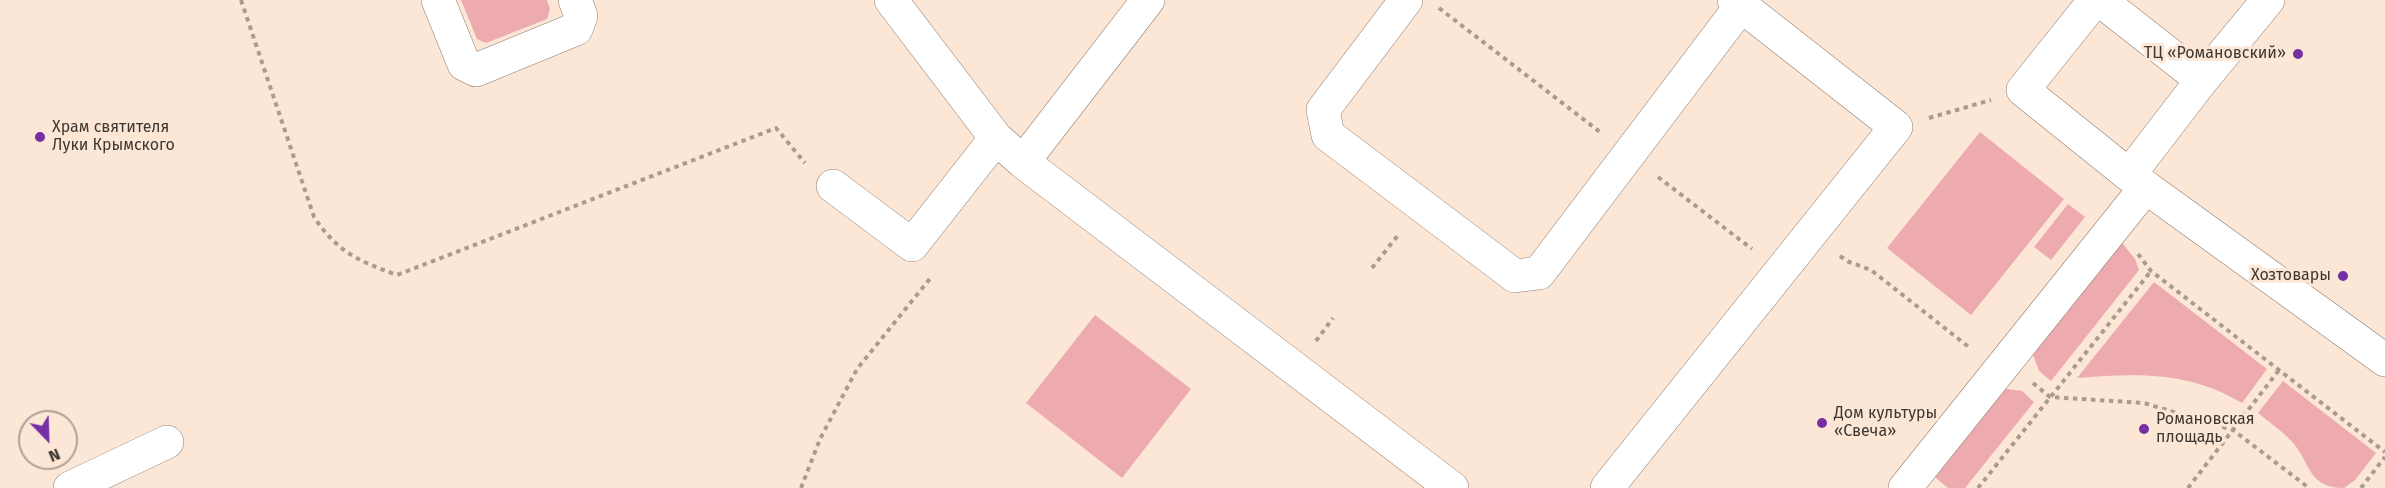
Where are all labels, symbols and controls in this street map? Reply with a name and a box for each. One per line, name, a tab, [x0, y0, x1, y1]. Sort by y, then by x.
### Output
place label: ТЦ «Романовский»	[2144, 44, 2286, 64]
marker: ТЦ «Романовский»	[2291, 47, 2305, 61]
place label: Храм святителя Луки Крымского	[52, 118, 175, 156]
marker: Храм святителя Луки Крымского	[33, 130, 47, 144]
place label: Хозтовары	[2251, 266, 2331, 286]
marker: Хозтовары	[2336, 269, 2350, 283]
place label: Дом культуры «Свеча»	[1834, 404, 1937, 442]
north arrow	[18, 410, 78, 470]
place label: Романовская площадь	[2156, 410, 2255, 448]
marker: Дом культуры «Свеча»	[1815, 416, 1829, 430]
marker: Романовская площадь	[2137, 422, 2151, 436]
text: N	[46, 444, 63, 466]

